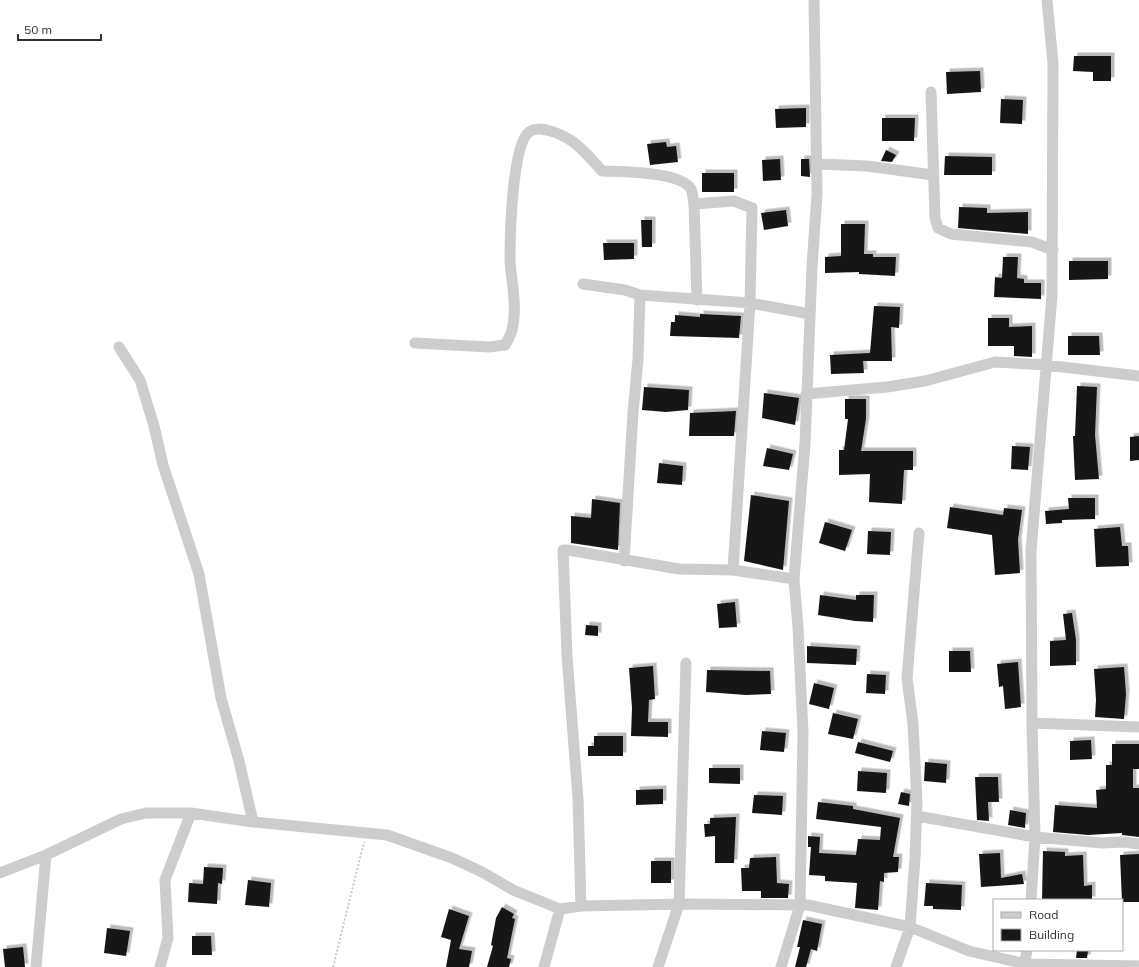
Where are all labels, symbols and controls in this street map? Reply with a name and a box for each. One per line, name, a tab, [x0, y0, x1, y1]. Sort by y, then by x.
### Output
scale bar	[18, 16, 101, 42]
text: 50 m	[24, 22, 52, 37]
legend	[993, 899, 1123, 951]
text: Road	[1029, 907, 1058, 922]
text: Building	[1029, 927, 1074, 942]

